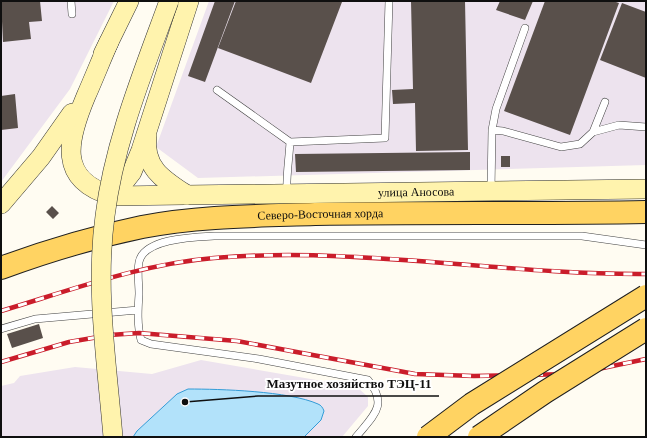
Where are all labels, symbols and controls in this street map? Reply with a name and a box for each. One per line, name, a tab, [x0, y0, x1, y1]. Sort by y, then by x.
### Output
street label: улица Аносова	[378, 185, 455, 200]
street label: Северо-Восточная хорда	[257, 206, 384, 223]
callout: Мазутное хозяйство ТЭЦ-11	[258, 371, 439, 396]
text: Мазутное хозяйство ТЭЦ-11	[267, 376, 431, 391]

